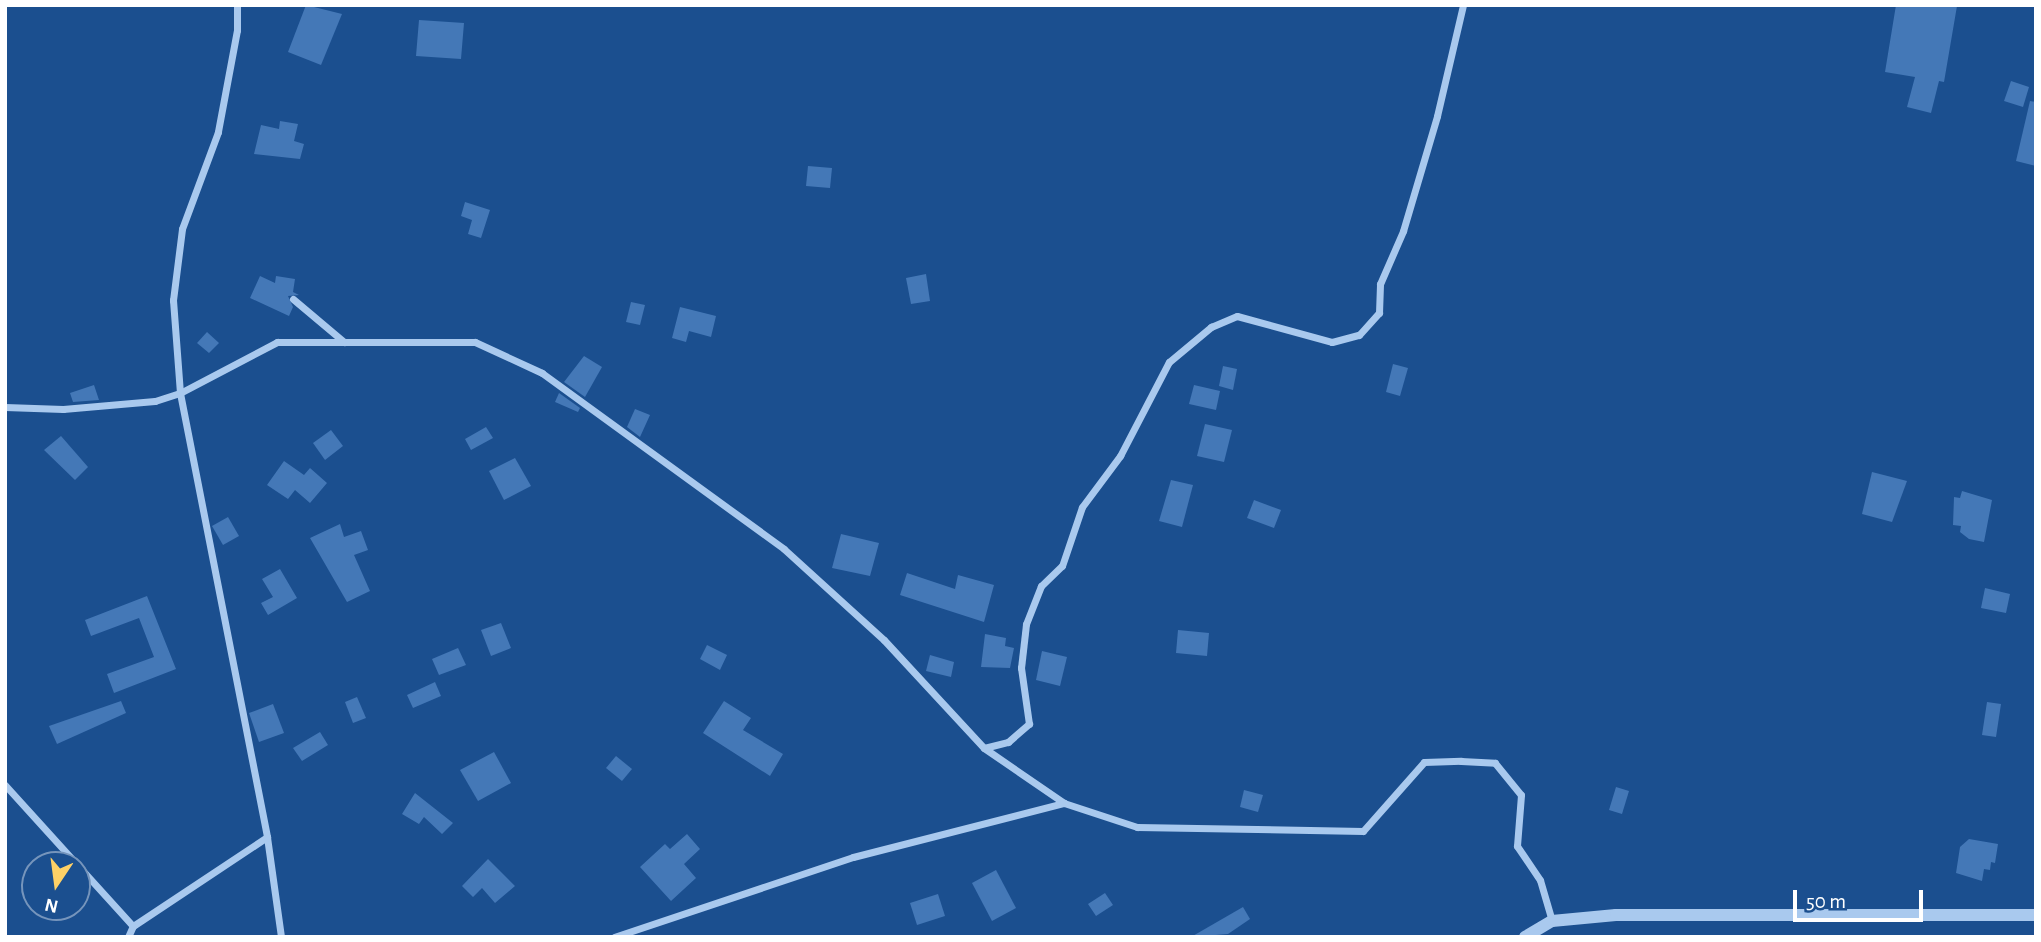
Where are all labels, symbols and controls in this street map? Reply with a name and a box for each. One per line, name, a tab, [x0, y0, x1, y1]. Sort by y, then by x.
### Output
north arrow	[21, 851, 91, 921]
scale bar	[1796, 876, 1926, 920]
text: 50 m	[1806, 891, 1846, 912]
text: N	[43, 894, 60, 916]

